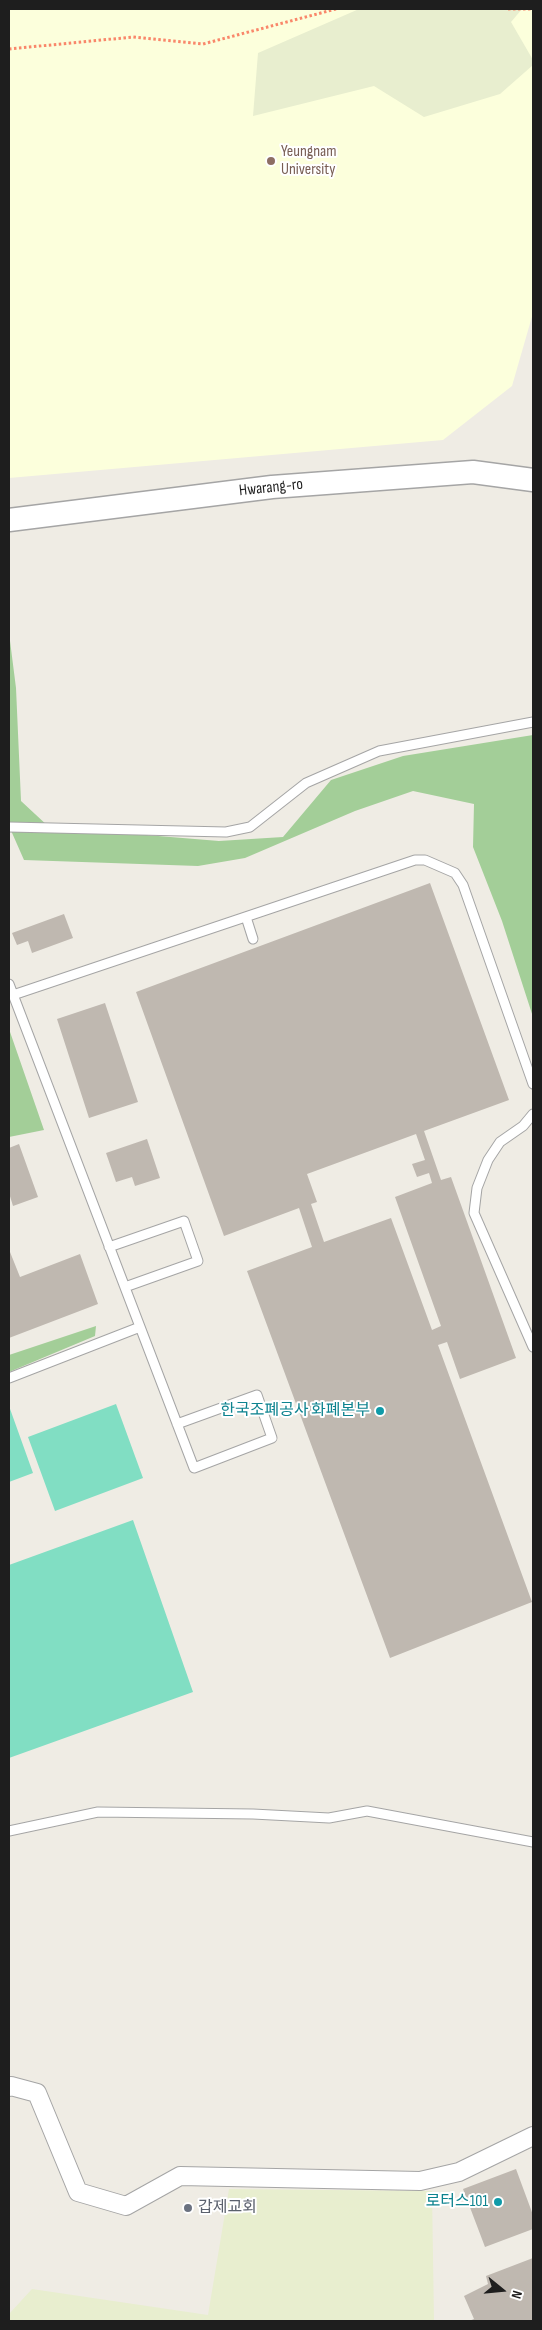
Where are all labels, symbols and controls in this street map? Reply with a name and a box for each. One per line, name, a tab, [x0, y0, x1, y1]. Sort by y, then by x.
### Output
place label: Yeungnam University	[281, 142, 336, 180]
marker: Yeungnam University	[265, 155, 277, 167]
street label: Hwarang-ro	[238, 475, 304, 501]
place label: 한국조폐공사 화폐본부	[220, 1401, 370, 1421]
marker: 한국조폐공사 화폐본부	[374, 1405, 386, 1417]
place label: 로터스101	[426, 2192, 488, 2212]
marker: 로터스101	[492, 2196, 504, 2208]
place label: 갑제교회	[198, 2198, 257, 2218]
marker: 갑제교회	[182, 2202, 194, 2214]
north arrow	[477, 2265, 527, 2315]
text: N	[508, 2288, 526, 2301]

